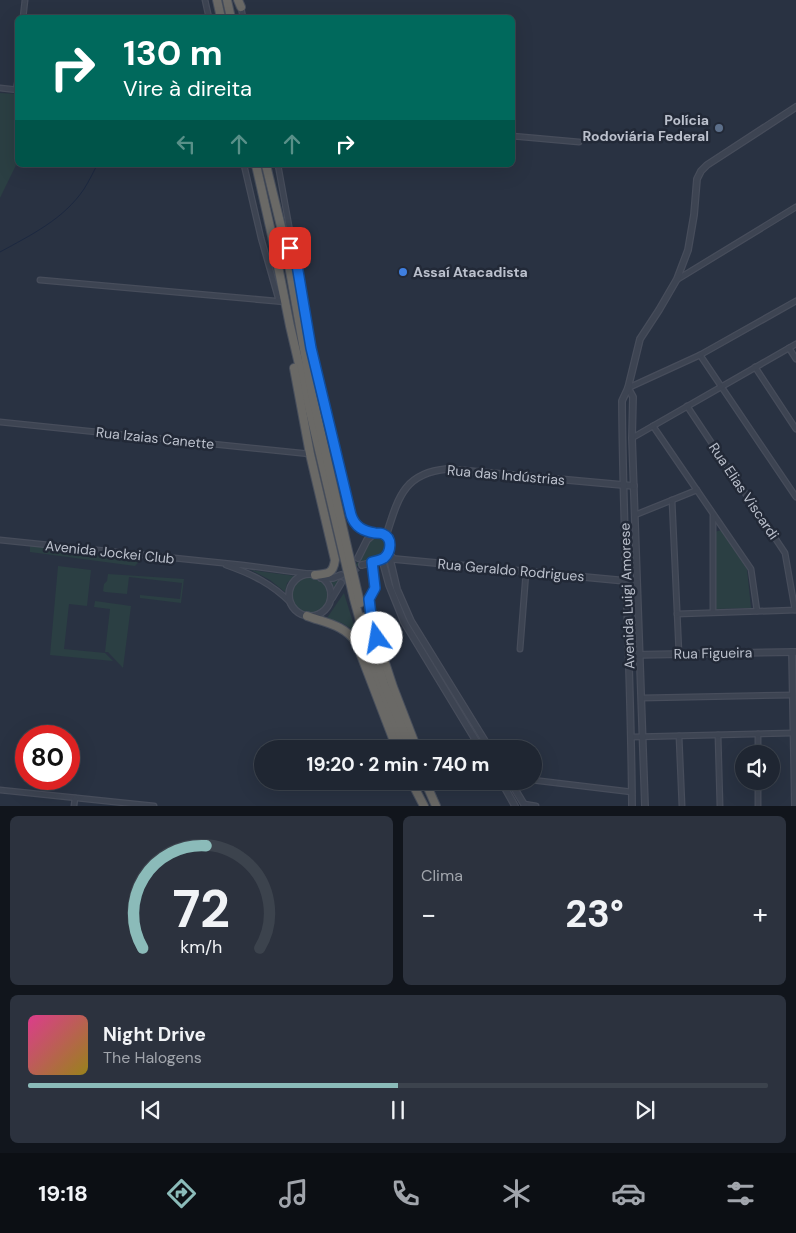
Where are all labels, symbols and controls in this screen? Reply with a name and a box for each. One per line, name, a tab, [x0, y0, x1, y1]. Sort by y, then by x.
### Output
text: 130 m	[123, 30, 223, 76]
icon: right	[40, 35, 105, 100]
text: Vire à direita	[123, 74, 252, 103]
place label: Polícia Rodoviária Federal	[583, 111, 709, 145]
marker: Polícia Rodoviária Federal	[713, 122, 725, 134]
icon: left	[172, 130, 200, 158]
icon: ahead	[225, 130, 253, 158]
icon: ahead	[278, 130, 306, 158]
icon: right	[331, 130, 359, 158]
pin	[269, 227, 311, 269]
icon: arrive	[276, 234, 304, 262]
place label: Assaí Atacadista	[413, 263, 528, 281]
marker: Assaí Atacadista	[397, 266, 409, 278]
street label: Rua Izaias Canette	[95, 423, 215, 453]
street label: Rua Elias Viscardi	[705, 439, 783, 543]
street label: Rua das Indústrias	[446, 461, 566, 489]
street label: Avenida Luigi Amorese	[615, 522, 639, 670]
street label: Avenida Jockei Club	[44, 536, 176, 568]
street label: Rua Geraldo Rodrigues	[437, 555, 585, 585]
position arrow	[350, 611, 402, 663]
street label: Rua Figueira	[674, 643, 752, 663]
speed limit sign: 80	[15, 725, 80, 790]
map controls	[735, 745, 780, 790]
button: sound	[735, 745, 780, 790]
text: 19:20 · 2 min · 740 m	[307, 752, 490, 777]
text: Clima	[421, 865, 463, 886]
text: 72	[173, 875, 230, 943]
text: 23°	[565, 889, 624, 939]
text: −	[421, 896, 436, 933]
text: +	[753, 896, 768, 933]
text: km/h	[180, 935, 223, 959]
text: Night Drive	[103, 1022, 206, 1047]
text: The Halogens	[103, 1047, 202, 1068]
icon: previous	[137, 1096, 165, 1124]
icon: pause	[384, 1096, 412, 1124]
icon: next	[631, 1096, 659, 1124]
icon: directions	[164, 1176, 199, 1211]
icon: music	[276, 1176, 311, 1211]
icon: phone	[388, 1176, 423, 1211]
icon: climate	[499, 1176, 534, 1211]
icon: car	[611, 1176, 646, 1211]
icon: filters	[723, 1176, 758, 1211]
text: 19:18	[38, 1179, 88, 1208]

